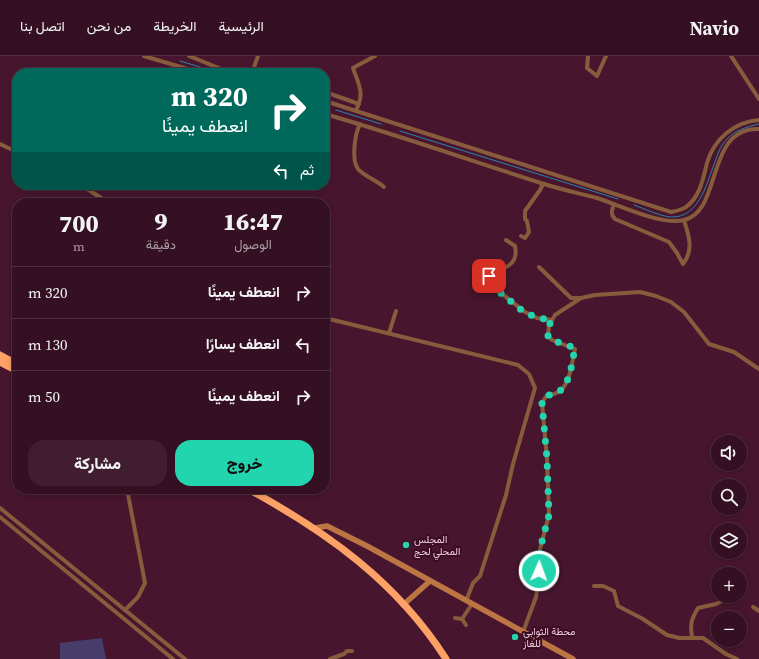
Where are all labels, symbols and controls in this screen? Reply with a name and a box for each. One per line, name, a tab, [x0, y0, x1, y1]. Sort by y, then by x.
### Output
text: Navio	[689, 15, 739, 41]
text: اتصل بنا	[20, 16, 65, 36]
text: من نحن	[87, 16, 131, 36]
text: الخريطة	[153, 16, 197, 36]
text: الرئيسية	[219, 16, 264, 36]
text: 320 m	[171, 77, 248, 115]
icon: right	[262, 84, 314, 136]
text: انعطف يمينًا	[162, 113, 248, 138]
text: ثم	[300, 159, 314, 180]
icon: left	[270, 160, 292, 182]
text: 9	[154, 205, 167, 238]
text: 16:47	[223, 205, 283, 238]
text: 700	[59, 207, 99, 240]
text: دقيقة	[146, 236, 176, 253]
text: الوصول	[234, 236, 272, 253]
text: m	[73, 238, 85, 255]
pin	[472, 259, 506, 293]
icon: arrive	[478, 265, 500, 287]
text: انعطف يمينًا	[208, 281, 280, 302]
text: 320 m	[28, 282, 68, 303]
icon: right	[292, 282, 314, 304]
text: انعطف يسارًا	[206, 333, 280, 354]
text: 130 m	[28, 334, 68, 355]
icon: left	[292, 334, 314, 356]
text: انعطف يمينًا	[208, 385, 280, 406]
text: 50 m	[28, 386, 60, 407]
icon: right	[292, 386, 314, 408]
map controls	[711, 435, 747, 647]
button: sound	[711, 435, 747, 471]
button: مشاركة	[28, 440, 167, 486]
button: خروج	[175, 440, 314, 486]
button: search	[711, 479, 747, 515]
button: layers	[711, 523, 747, 559]
place label: المجلس المحلي لحج	[414, 533, 460, 560]
marker: المجلس المحلي لحج	[401, 540, 411, 550]
position arrow	[518, 550, 560, 592]
button: +	[711, 567, 747, 603]
button: −	[711, 611, 747, 647]
place label: محطة الثوابي للغاز	[522, 625, 575, 650]
marker: محطة الثوابي للغاز	[510, 632, 520, 642]

